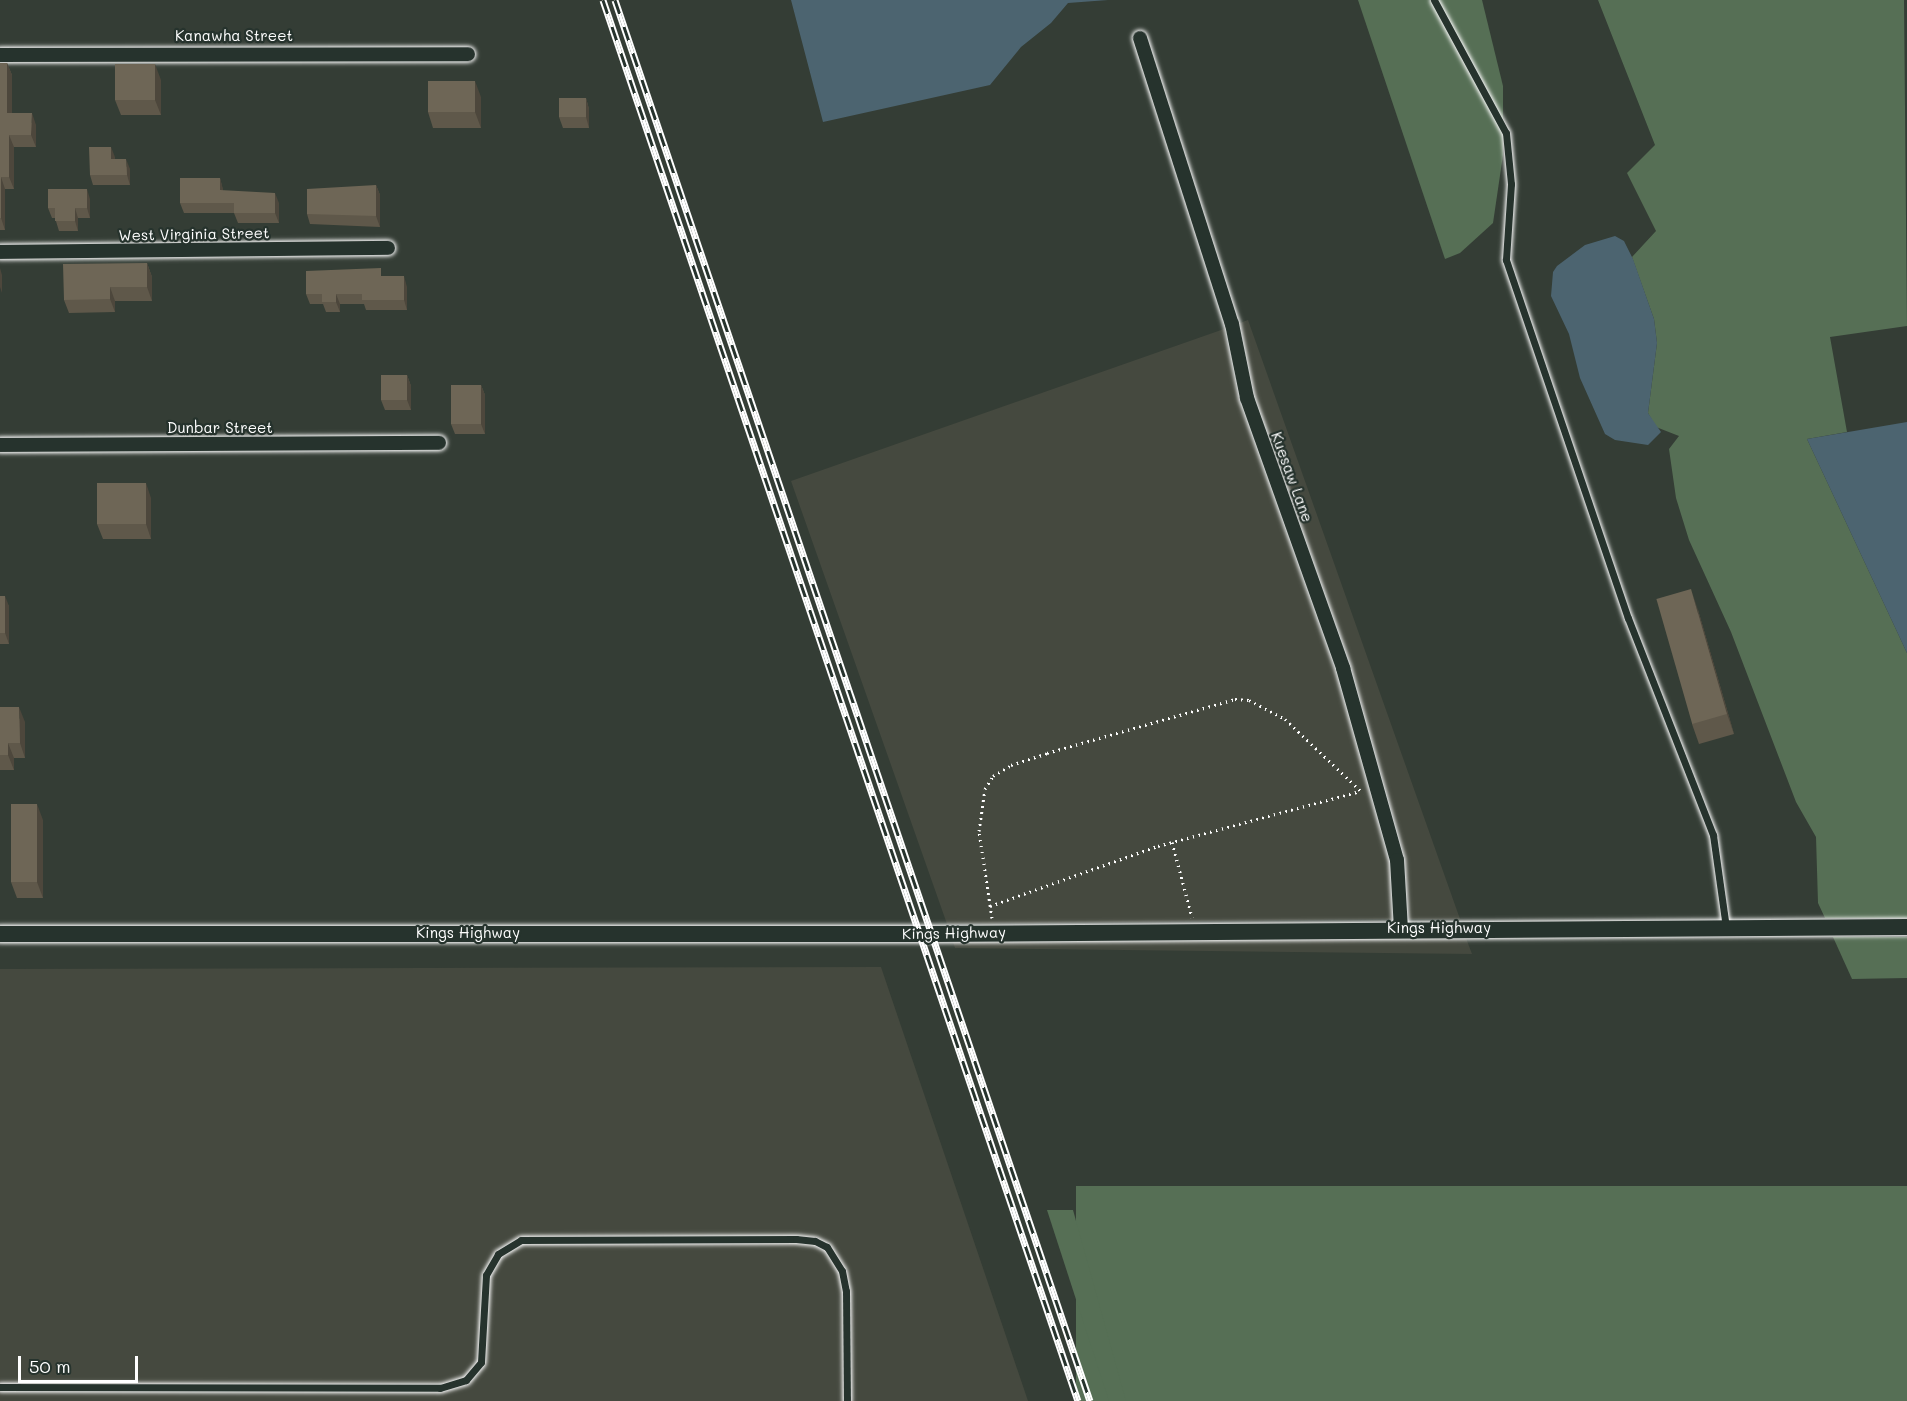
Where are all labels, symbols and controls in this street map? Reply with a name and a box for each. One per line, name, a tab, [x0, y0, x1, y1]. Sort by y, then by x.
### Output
street label: Kanawha Street	[175, 27, 293, 45]
street label: West Virginia Street	[118, 224, 270, 244]
street label: Dunbar Street	[167, 419, 273, 437]
street label: Kuesaw Lane	[1267, 430, 1317, 524]
street label: Kings Highway	[1387, 919, 1491, 937]
street label: Kings Highway	[902, 923, 1006, 943]
street label: Kings Highway	[416, 924, 520, 942]
scale bar	[21, 1344, 141, 1382]
text: 50 m	[29, 1354, 71, 1378]

